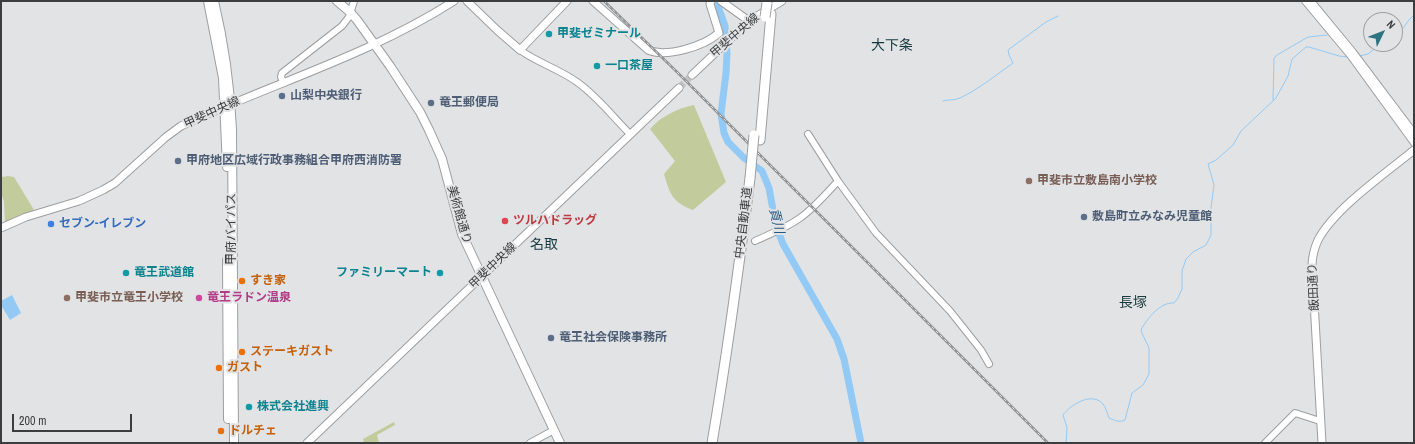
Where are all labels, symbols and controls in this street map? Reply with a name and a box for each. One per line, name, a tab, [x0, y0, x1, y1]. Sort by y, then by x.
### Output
street label: 甲斐中央線	[708, 11, 762, 61]
north arrow	[1363, 12, 1403, 52]
text: N	[1384, 17, 1398, 32]
place label: 甲斐ゼミナール	[557, 27, 641, 41]
marker: 甲斐ゼミナール	[544, 29, 554, 39]
district label: 大下条	[871, 38, 913, 54]
place label: 一口茶屋	[605, 59, 653, 73]
marker: 一口茶屋	[592, 61, 602, 71]
place label: 山梨中央銀行	[290, 89, 362, 103]
marker: 山梨中央銀行	[277, 91, 287, 101]
street label: 甲斐中央線	[182, 94, 242, 132]
place label: 竜王郵便局	[439, 96, 499, 110]
marker: 竜王郵便局	[426, 98, 436, 108]
place label: 甲府地区広域行政事務組合甲府西消防署	[186, 154, 402, 168]
marker: 甲府地区広域行政事務組合甲府西消防署	[173, 156, 183, 166]
place label: 甲斐市立敷島南小学校	[1037, 174, 1157, 188]
marker: 甲斐市立敷島南小学校	[1024, 176, 1034, 186]
street label: 美術館通り	[444, 184, 474, 246]
street label: 中央自動車道	[732, 186, 756, 260]
street label: 甲府バイパス	[225, 193, 239, 265]
water label: 貢川	[765, 206, 787, 236]
place label: 敷島町立みなみ児童館	[1092, 210, 1212, 224]
marker: 敷島町立みなみ児童館	[1079, 212, 1089, 222]
place label: ツルハドラッグ	[513, 214, 597, 228]
marker: ツルハドラッグ	[500, 216, 510, 226]
place label: セブン-イレブン	[59, 217, 146, 231]
marker: セブン-イレブン	[46, 219, 56, 229]
district label: 名取	[530, 237, 558, 253]
street label: 甲斐中央線	[466, 240, 520, 292]
street label: 飯田通り	[1306, 263, 1322, 311]
place label: 竜王武道館	[134, 266, 194, 280]
place label: ファミリーマート	[336, 266, 432, 280]
marker: 竜王武道館	[121, 268, 131, 278]
marker: ファミリーマート	[435, 268, 445, 278]
place label: すき家	[250, 274, 286, 288]
marker: すき家	[237, 276, 247, 286]
place label: 甲斐市立竜王小学校	[75, 291, 183, 305]
place label: 竜王ラドン温泉	[207, 291, 291, 305]
marker: 甲斐市立竜王小学校	[62, 293, 72, 303]
marker: 竜王ラドン温泉	[194, 293, 204, 303]
district label: 長塚	[1119, 295, 1147, 311]
place label: 竜王社会保険事務所	[559, 331, 667, 345]
marker: 竜王社会保険事務所	[546, 333, 556, 343]
place label: ステーキガスト	[250, 345, 334, 359]
marker: ステーキガスト	[237, 347, 247, 357]
place label: ガスト	[227, 361, 263, 375]
marker: ガスト	[214, 363, 224, 373]
place label: 株式会社進興	[257, 400, 329, 414]
marker: 株式会社進興	[244, 402, 254, 412]
scale bar	[14, 406, 134, 432]
text: 200 m	[19, 413, 46, 429]
place label: ドルチェ	[229, 424, 277, 438]
marker: ドルチェ	[216, 426, 226, 436]

